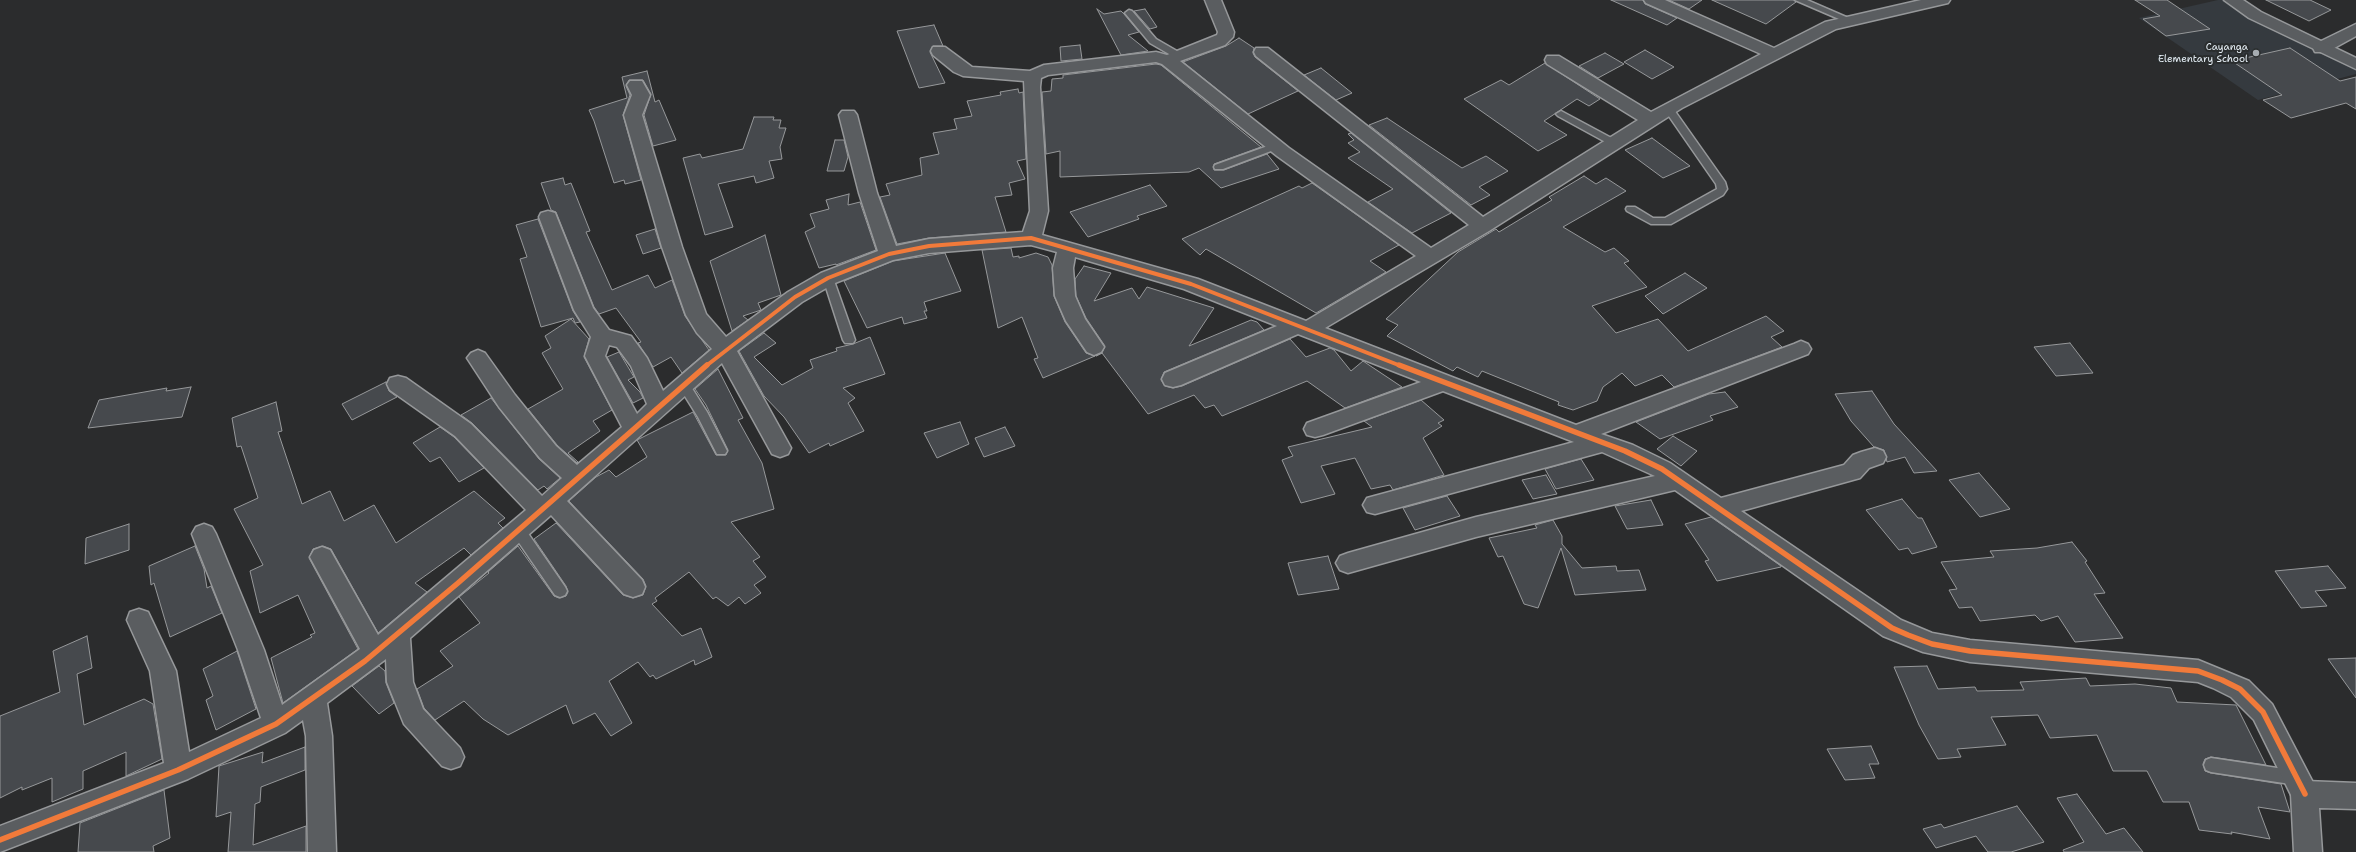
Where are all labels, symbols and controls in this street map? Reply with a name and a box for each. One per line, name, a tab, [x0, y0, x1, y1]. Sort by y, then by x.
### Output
place label: Cayanga Elementary School	[2158, 41, 2248, 64]
marker: Cayanga Elementary School	[2251, 48, 2261, 58]

